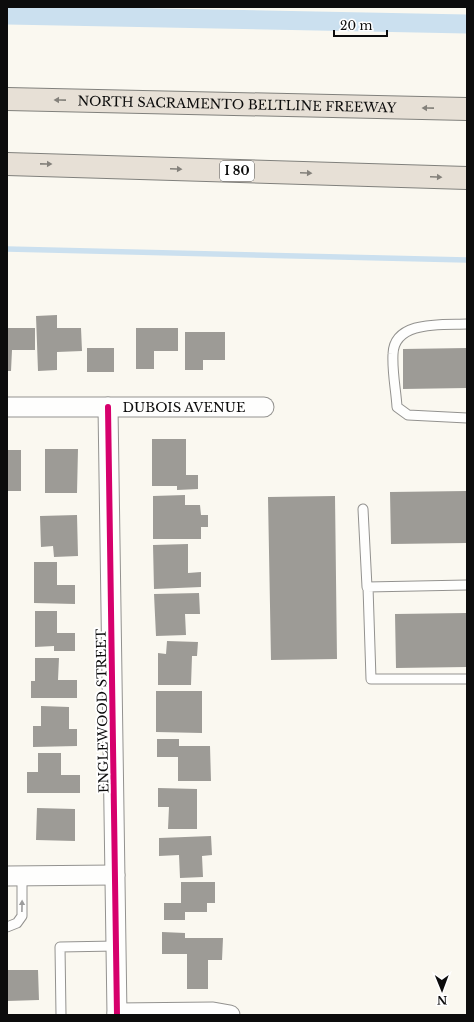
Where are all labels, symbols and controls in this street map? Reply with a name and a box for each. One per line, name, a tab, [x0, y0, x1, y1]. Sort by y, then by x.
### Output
scale bar	[334, 12, 387, 38]
text: 20 m	[340, 18, 372, 33]
street label: NORTH SACRAMENTO BELTLINE FREEWAY	[77, 93, 397, 116]
one-way arrow	[54, 97, 66, 104]
one-way arrow	[422, 105, 434, 112]
one-way arrow	[40, 161, 52, 168]
road number: I 80	[220, 161, 254, 181]
one-way arrow	[170, 165, 182, 172]
one-way arrow	[300, 170, 313, 176]
one-way arrow	[430, 174, 443, 180]
street label: DUBOIS AVENUE	[123, 399, 245, 416]
street label: ENGLEWOOD STREET	[93, 628, 112, 793]
one-way arrow	[19, 899, 25, 912]
north arrow	[422, 970, 462, 1010]
text: N	[436, 993, 447, 1007]

